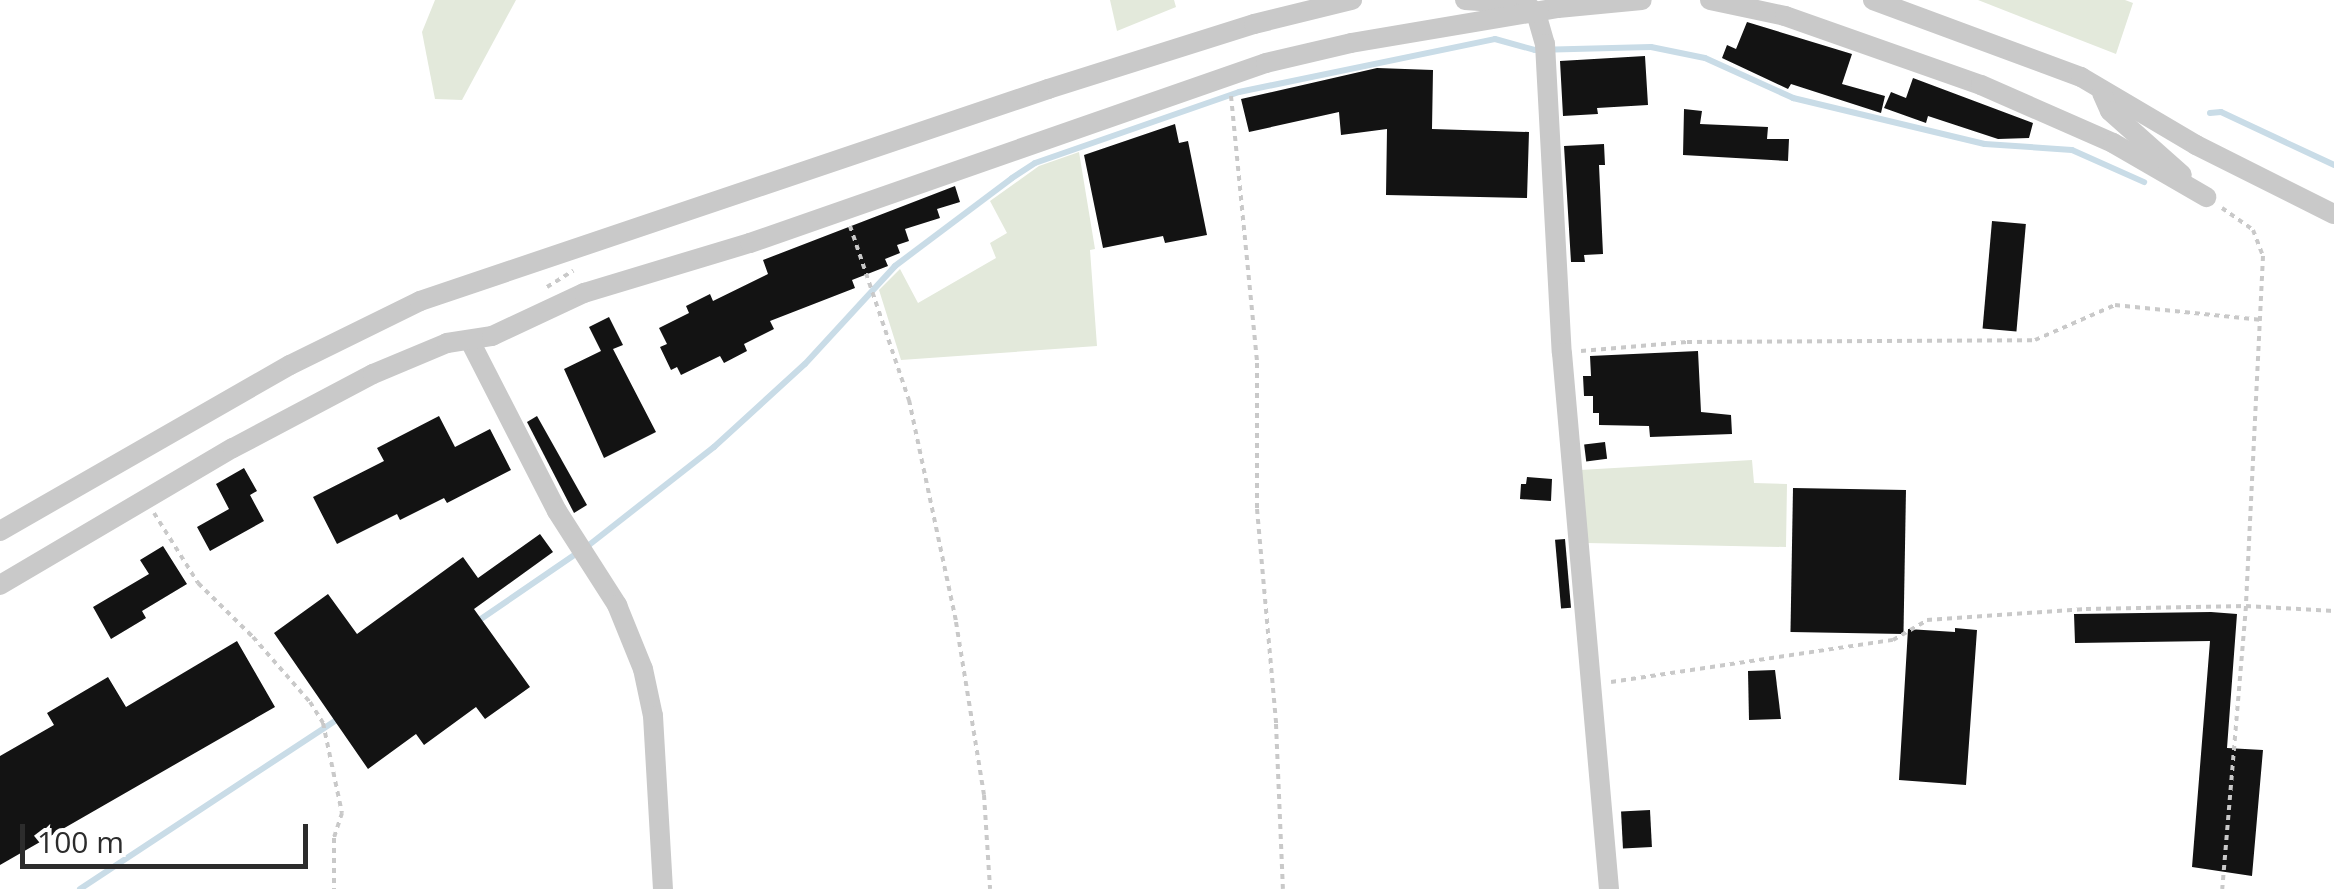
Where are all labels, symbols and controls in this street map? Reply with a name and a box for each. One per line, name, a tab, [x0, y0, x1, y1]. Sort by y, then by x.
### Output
scale bar	[25, 804, 312, 866]
text: 100 m	[37, 821, 124, 862]

